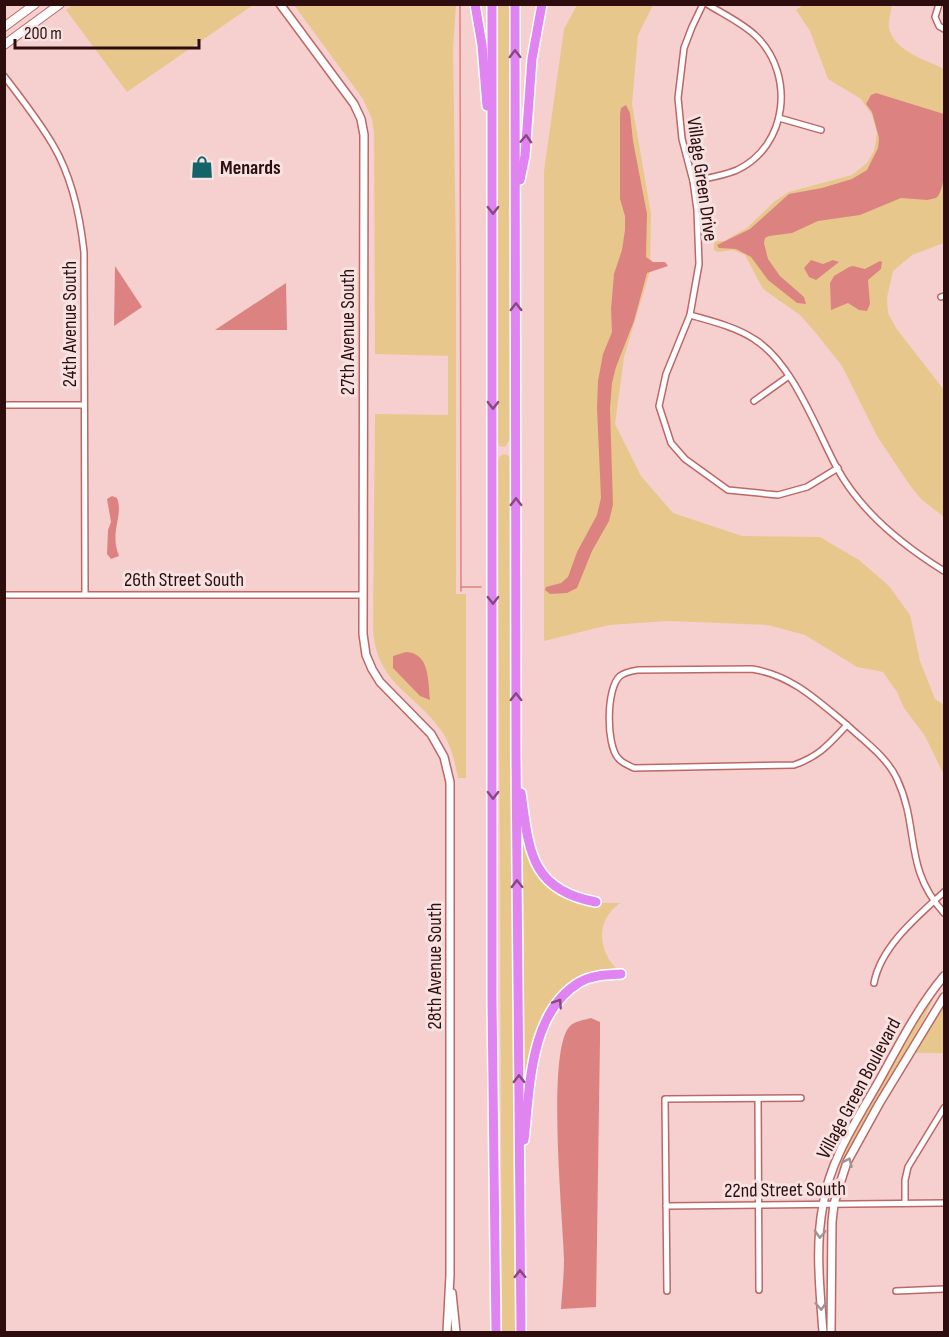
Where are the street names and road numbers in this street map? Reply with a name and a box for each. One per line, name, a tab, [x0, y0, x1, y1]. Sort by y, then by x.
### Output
street label: Village Green Drive	[681, 115, 723, 243]
street label: 24th Avenue South	[58, 261, 82, 387]
street label: 27th Avenue South	[336, 269, 360, 395]
street label: 26th Street South	[124, 568, 244, 592]
street label: 28th Avenue South	[423, 903, 447, 1029]
street label: Village Green Boulevard	[812, 1014, 906, 1163]
street label: 22nd Street South	[724, 1177, 846, 1203]

